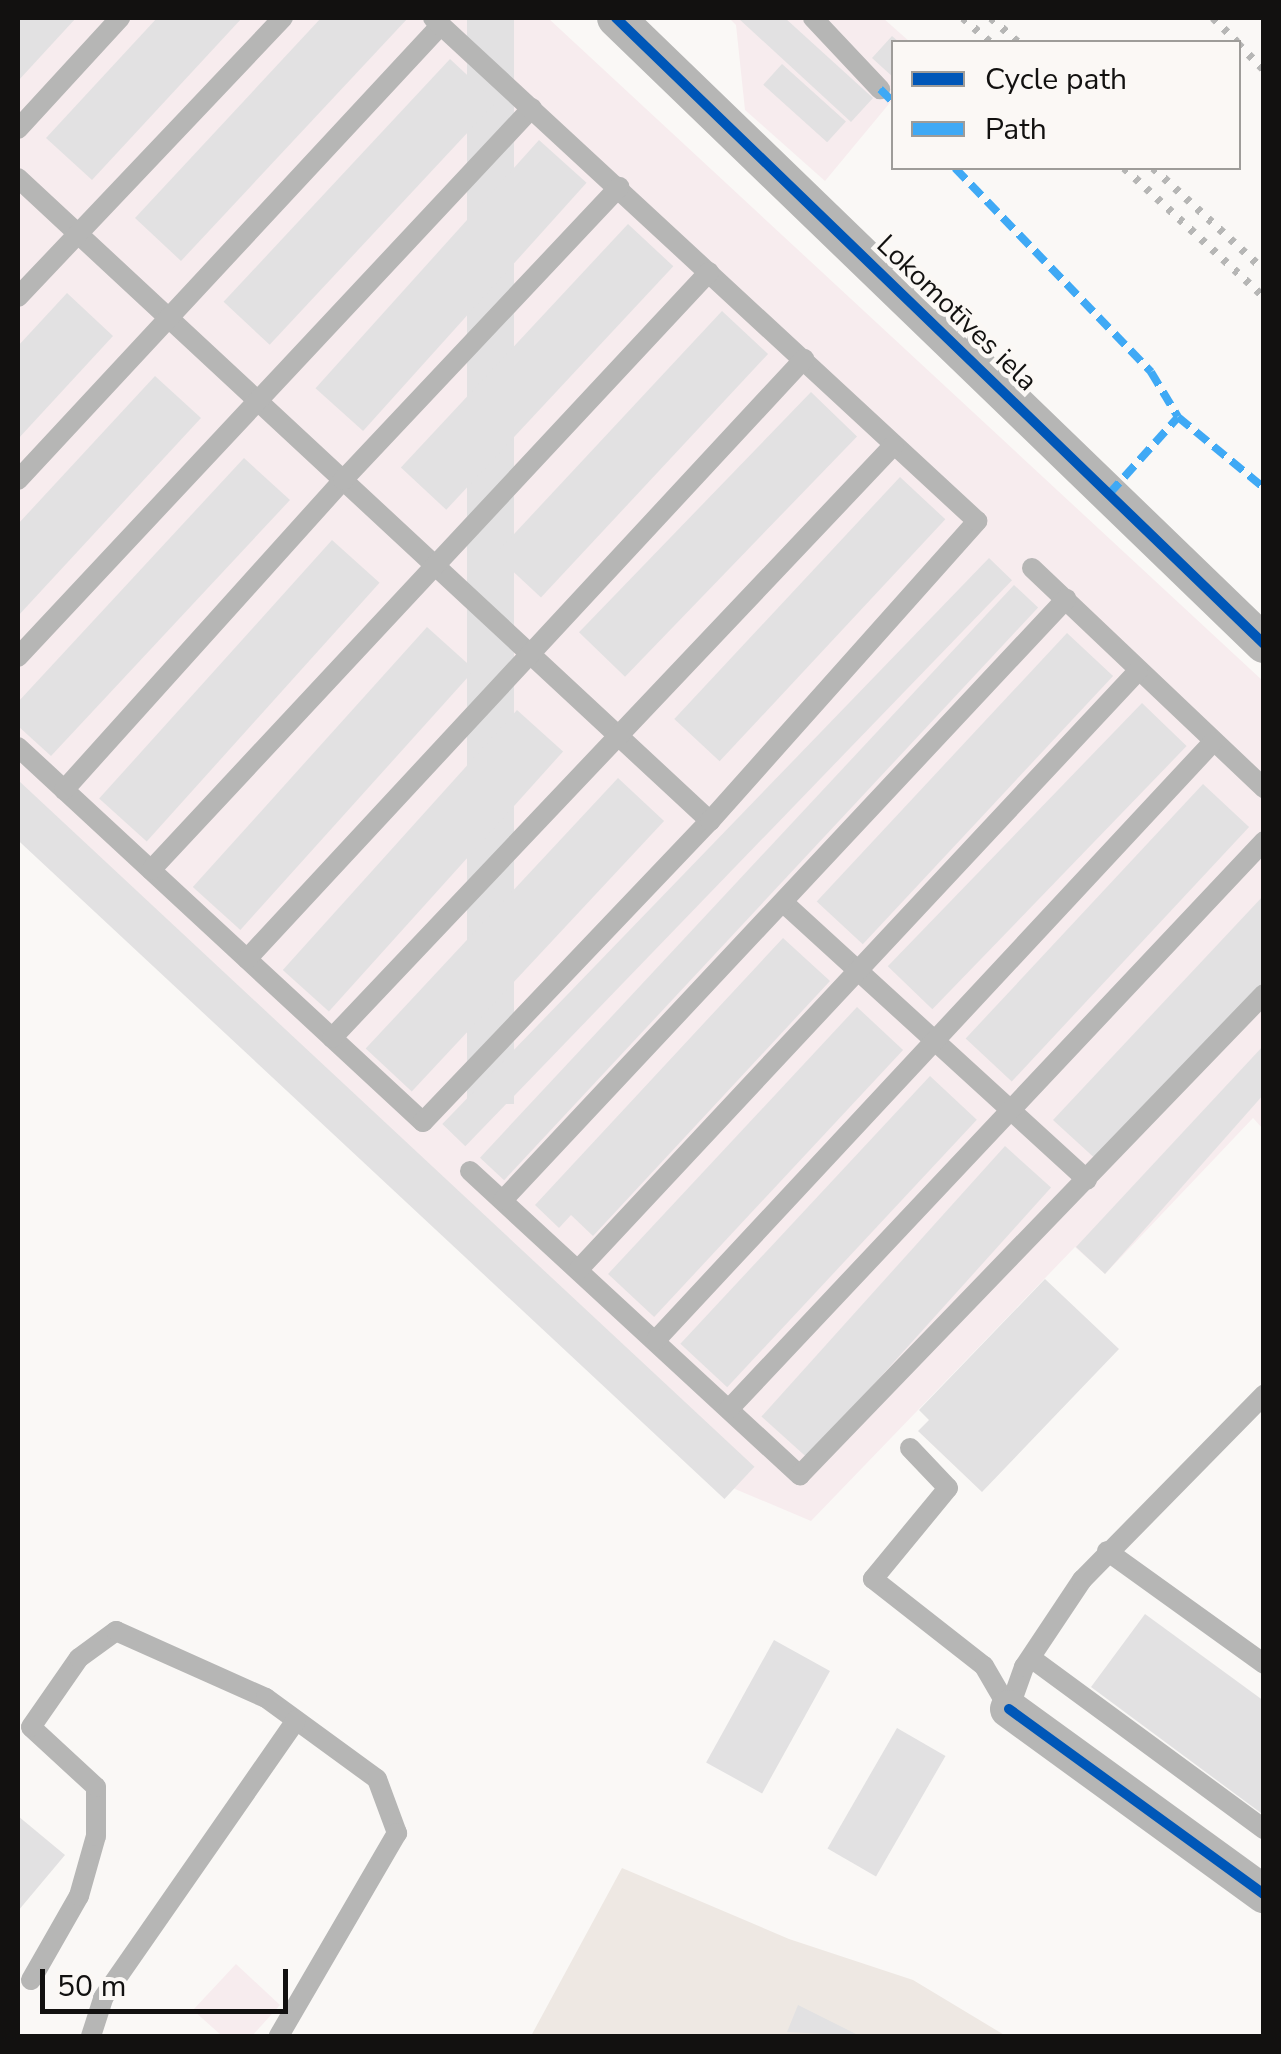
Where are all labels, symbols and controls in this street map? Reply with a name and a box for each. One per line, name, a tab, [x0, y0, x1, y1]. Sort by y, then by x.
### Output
legend	[891, 40, 1241, 170]
text: Cycle path	[985, 59, 1127, 100]
text: Path	[985, 109, 1047, 150]
street label: Lokomotīves iela	[870, 228, 1044, 398]
scale bar	[45, 1949, 292, 2011]
text: 50 m	[57, 1966, 126, 2007]

